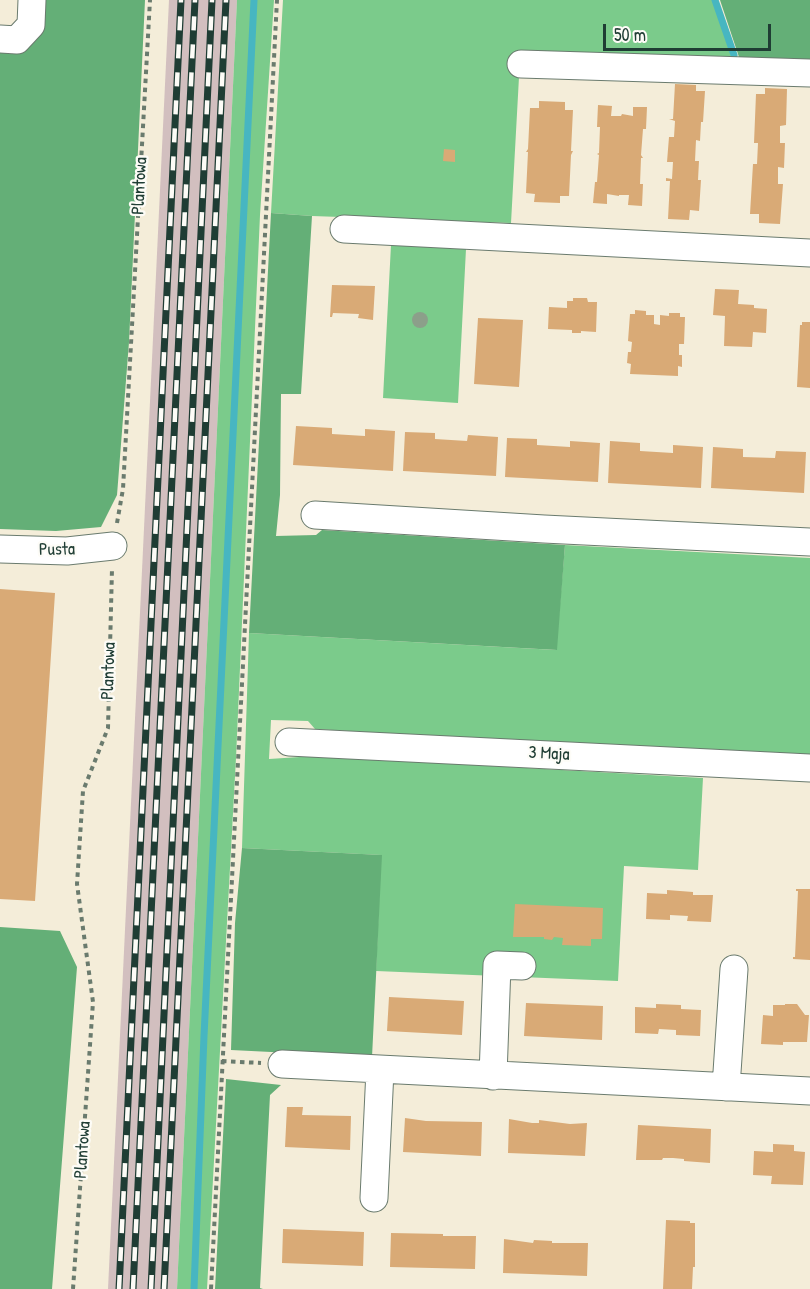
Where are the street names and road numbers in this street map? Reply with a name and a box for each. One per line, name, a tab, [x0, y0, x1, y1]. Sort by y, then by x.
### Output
street label: Plantowa	[128, 157, 152, 215]
street label: Pusta	[39, 539, 75, 561]
street label: Plantowa	[97, 642, 121, 700]
street label: 3 Maja	[528, 742, 570, 766]
street label: Plantowa	[70, 1121, 96, 1179]

